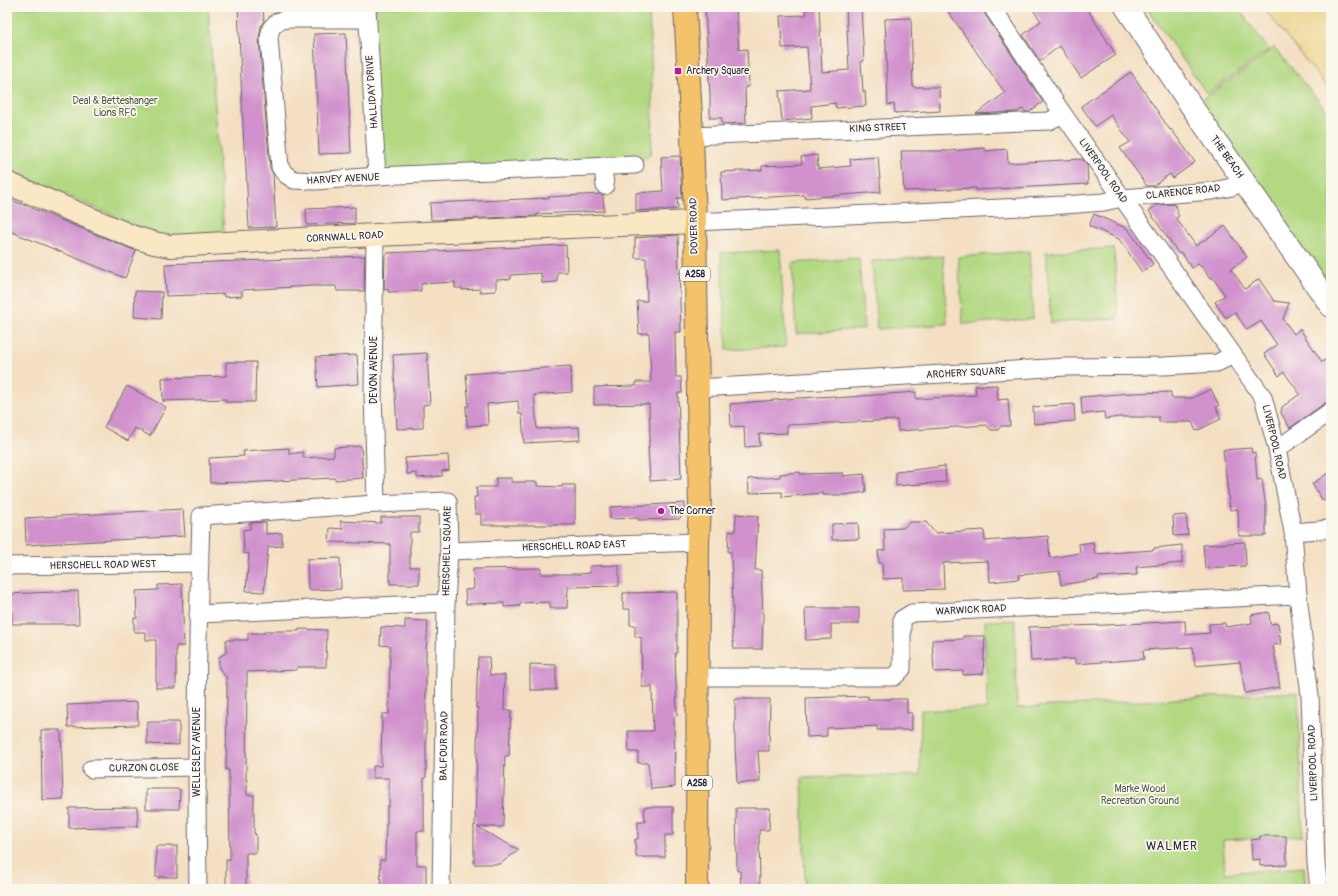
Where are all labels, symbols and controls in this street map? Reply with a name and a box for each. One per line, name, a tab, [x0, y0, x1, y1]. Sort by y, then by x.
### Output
street label: HALLIDAY DRIVE	[363, 55, 381, 129]
place label: Archery Square	[686, 65, 749, 77]
marker: Archery Square	[673, 66, 683, 76]
park label: Deal & Betteshanger Lions RFC	[72, 95, 158, 119]
street label: KING STREET	[849, 121, 907, 135]
street label: THE BEACH	[1208, 133, 1246, 181]
street label: LIVERPOOL ROAD	[1076, 136, 1130, 206]
street label: HARVEY AVENUE	[306, 171, 380, 187]
street label: CLARENCE ROAD	[1145, 182, 1221, 202]
street label: DOVER ROAD	[688, 198, 700, 254]
street label: CORNWALL ROAD	[306, 229, 384, 245]
road number: A258	[680, 267, 710, 281]
street label: DEVON AVENUE	[368, 336, 380, 404]
street label: ARCHERY SQUARE	[926, 365, 1006, 381]
street label: LIVERPOOL ROAD	[1260, 403, 1288, 481]
place label: The Corner	[669, 505, 716, 517]
street label: HERSCHELL SQUARE	[440, 506, 454, 596]
marker: The Corner	[656, 506, 666, 516]
street label: HERSCHELL ROAD EAST	[522, 538, 627, 554]
street label: HERSCHELL ROAD WEST	[50, 558, 157, 572]
street label: WARWICK ROAD	[935, 602, 1007, 618]
street label: WELLESLEY AVENUE	[191, 707, 203, 797]
street label: BALFOUR ROAD	[437, 711, 451, 781]
street label: LIVERPOOL ROAD	[1306, 725, 1320, 801]
street label: CURZON CLOSE	[109, 761, 179, 775]
road number: A258	[682, 776, 712, 790]
park label: Marke Wood Recreation Ground	[1101, 783, 1179, 807]
district label: WALMER	[1146, 839, 1198, 854]

